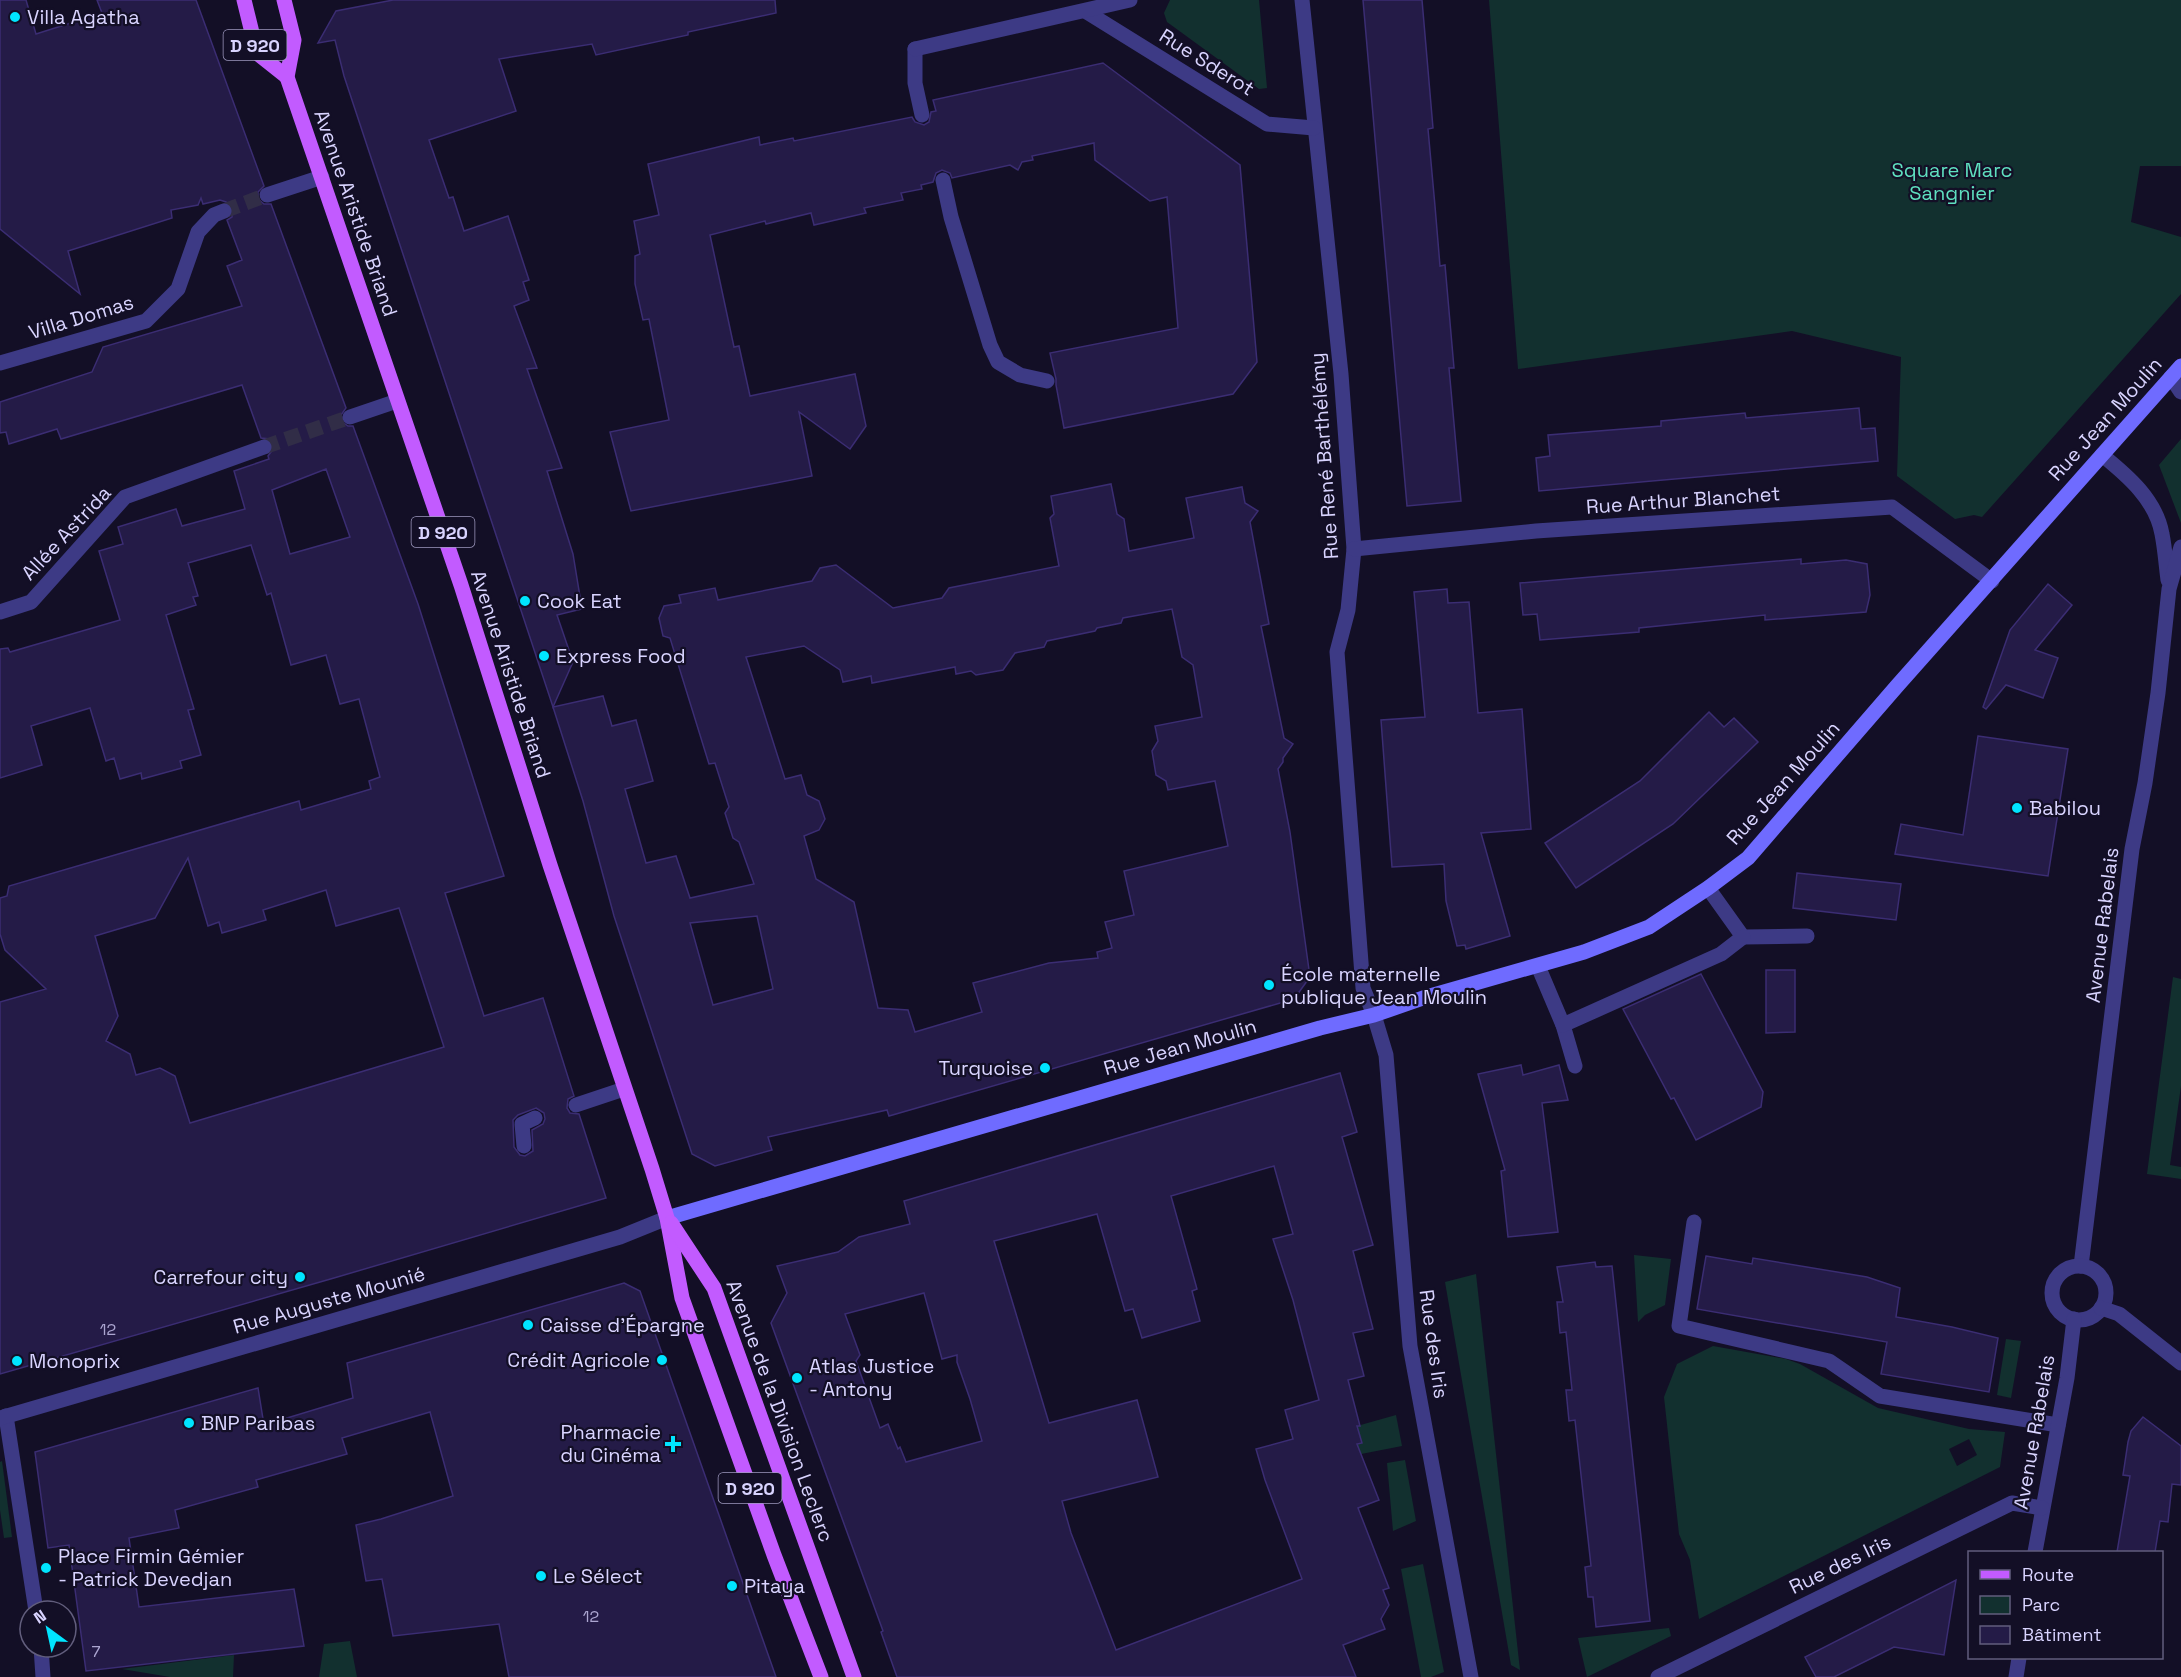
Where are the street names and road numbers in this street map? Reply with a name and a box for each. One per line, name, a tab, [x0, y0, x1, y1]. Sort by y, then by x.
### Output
street label: Rue Sderot	[1155, 23, 1259, 101]
road number: D 920	[224, 30, 286, 60]
street label: Avenue Aristide Briand	[308, 106, 404, 320]
street label: Villa Domas	[25, 289, 137, 345]
street label: Rue René Barthélémy	[1304, 352, 1344, 560]
street label: Rue Jean Moulin	[2043, 352, 2167, 486]
street label: Allée Astrida	[16, 480, 116, 586]
street label: Rue Arthur Blanchet	[1585, 480, 1781, 520]
road number: D 920	[412, 517, 474, 547]
street label: Avenue Aristide Briand	[465, 567, 557, 781]
street label: Rue Jean Moulin	[1721, 716, 1845, 850]
street label: Avenue Rabelais	[2080, 846, 2124, 1004]
street label: Rue Jean Moulin	[1101, 1013, 1259, 1081]
street label: Rue Auguste Mounié	[230, 1260, 428, 1340]
street label: Avenue de la Division Leclerc	[720, 1277, 840, 1545]
street label: Rue des Iris	[1413, 1288, 1455, 1400]
street label: Avenue Rabelais	[2008, 1353, 2060, 1511]
road number: D 920	[718, 1473, 782, 1503]
street label: Rue des Iris	[1785, 1528, 1895, 1600]

